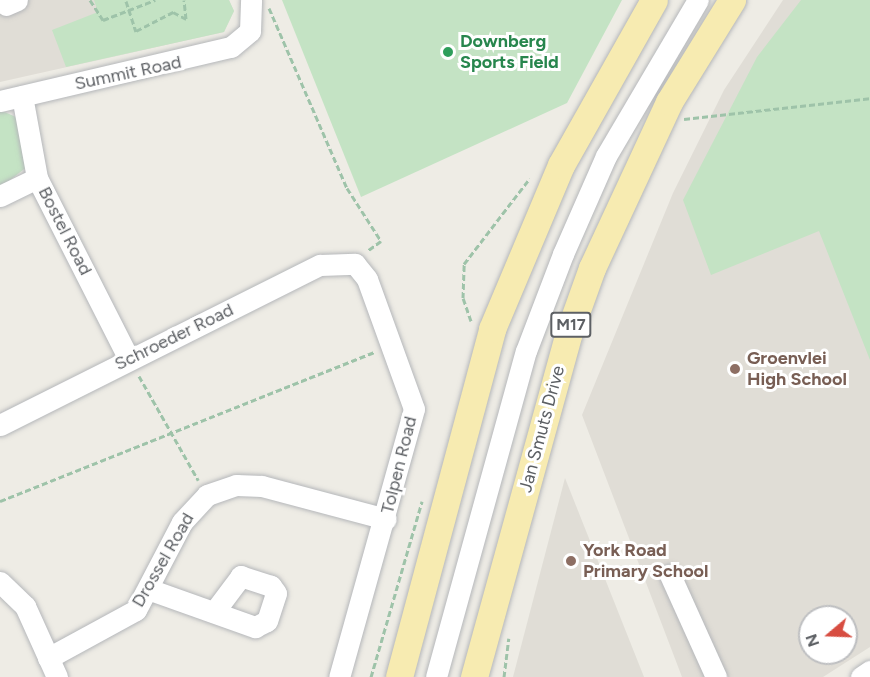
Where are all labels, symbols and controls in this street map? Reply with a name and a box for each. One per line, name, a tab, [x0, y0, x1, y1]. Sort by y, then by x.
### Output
place label: Downberg Sports Field	[460, 31, 559, 74]
marker: Downberg Sports Field	[441, 45, 455, 59]
street label: Summit Road	[73, 51, 183, 95]
street label: Bostel Road	[34, 183, 96, 279]
street label: Schroeder Road	[111, 299, 237, 375]
road number: M17	[550, 312, 592, 338]
place label: Groenvlei High School	[747, 348, 847, 391]
marker: Groenvlei High School	[728, 362, 742, 376]
street label: Jan Smuts Drive	[515, 363, 569, 495]
street label: Tolpen Road	[376, 414, 422, 516]
street label: Drossel Road	[127, 509, 199, 611]
place label: York Road Primary School	[583, 540, 708, 582]
marker: York Road Primary School	[564, 554, 578, 568]
north arrow	[798, 605, 858, 665]
text: N	[801, 631, 823, 649]

